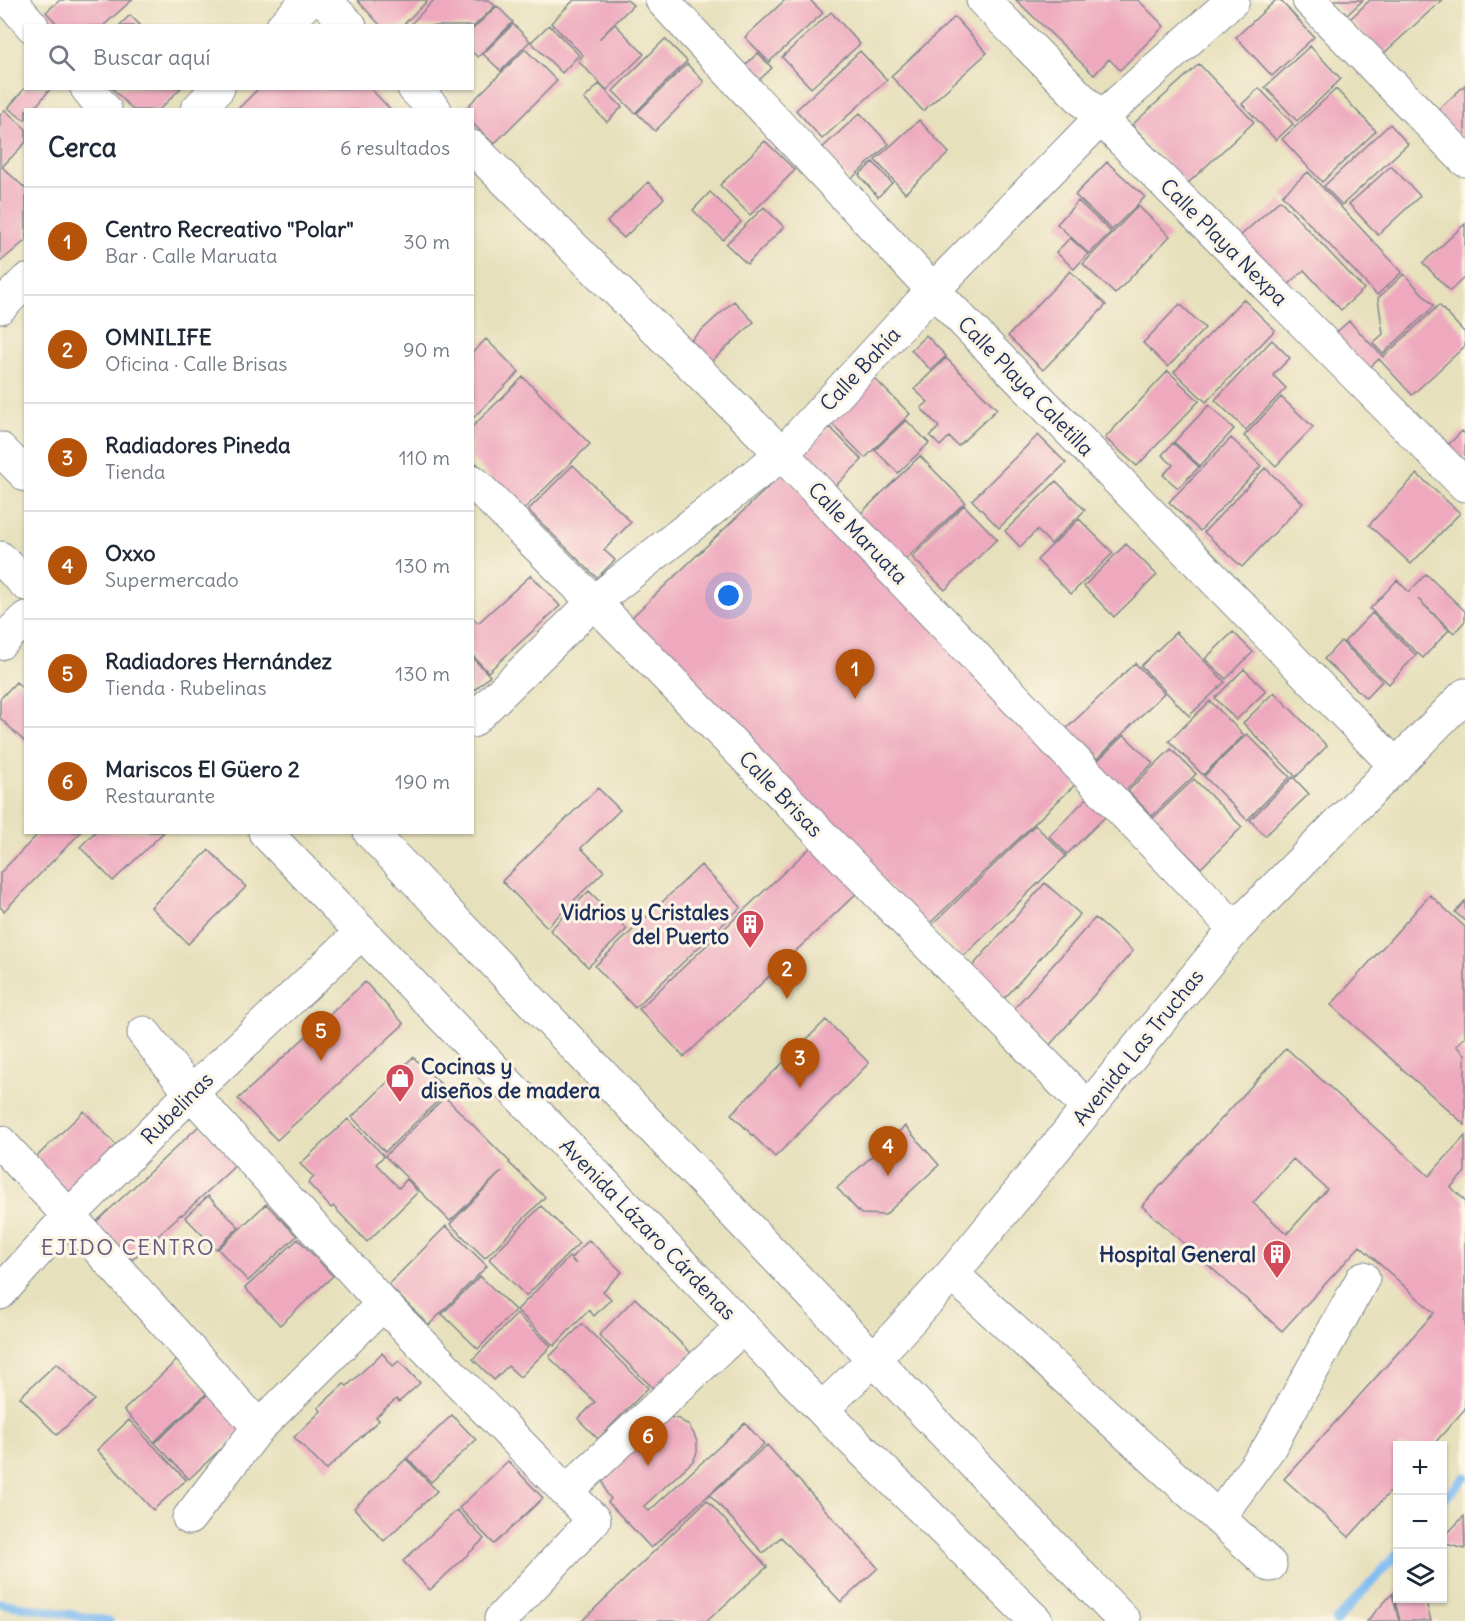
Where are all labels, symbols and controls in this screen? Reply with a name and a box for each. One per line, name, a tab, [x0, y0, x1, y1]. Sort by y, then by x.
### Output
search box	[24, 24, 474, 90]
icon: search	[45, 41, 78, 74]
text: Buscar aquí	[93, 43, 210, 71]
text: Cerca	[48, 131, 117, 164]
text: 6 resultados	[340, 135, 450, 160]
street label: Calle Playa Nexpa	[1155, 173, 1293, 311]
text: Centro Recreativo "Polar"	[105, 215, 354, 243]
text: 1	[64, 229, 71, 254]
text: 30 m	[403, 229, 450, 254]
text: Bar · Calle Maruata	[105, 243, 277, 268]
street label: Calle Playa Caletilla	[952, 310, 1100, 462]
street label: Calle Bahía	[814, 321, 906, 417]
text: OMNILIFE	[105, 323, 212, 351]
text: 2	[62, 337, 73, 362]
text: 90 m	[403, 337, 450, 362]
text: Oficina · Calle Brisas	[105, 351, 287, 376]
text: Radiadores Pineda	[105, 431, 291, 459]
text: 3	[62, 445, 73, 470]
text: 110 m	[399, 445, 450, 470]
text: Tienda	[105, 459, 165, 484]
street label: Calle Maruata	[802, 476, 914, 590]
text: Oxxo	[105, 539, 156, 567]
text: 4	[62, 553, 73, 578]
text: 130 m	[395, 553, 450, 578]
text: Supermercado	[105, 567, 239, 592]
your location	[714, 581, 743, 610]
text: Radiadores Hernández	[105, 647, 332, 675]
pin: 1	[836, 650, 874, 699]
text: 5	[62, 661, 73, 686]
text: 130 m	[395, 661, 450, 686]
text: Tienda · Rubelinas	[105, 675, 267, 700]
street label: Calle Brisas	[733, 745, 829, 843]
text: Mariscos El Güero 2	[105, 755, 300, 783]
text: 6	[62, 769, 73, 794]
text: 190 m	[395, 769, 450, 794]
text: Restaurante	[105, 783, 215, 808]
place label: Vidrios y Cristales del Puerto	[561, 899, 729, 950]
building icon: Vidrios y Cristales del Puerto	[734, 908, 766, 950]
pin: 2	[768, 950, 806, 999]
street label: Avenida Las Truchas	[1067, 963, 1209, 1131]
pin: 5	[302, 1012, 340, 1061]
pin: 3	[780, 1038, 820, 1088]
place label: Cocinas y diseños de madera	[421, 1053, 600, 1104]
shop icon: Cocinas y diseños de madera	[384, 1062, 416, 1104]
street label: Rubelinas	[135, 1066, 219, 1150]
pin: 4	[868, 1126, 908, 1176]
street label: Avenida Lázaro Cárdenas	[554, 1132, 742, 1326]
district label: EJIDO CENTRO	[41, 1233, 215, 1261]
building icon: Hospital General	[1261, 1238, 1293, 1280]
place label: Hospital General	[1099, 1241, 1256, 1268]
pin: 6	[628, 1416, 668, 1466]
map controls	[1393, 1441, 1447, 1603]
button: +	[1393, 1441, 1447, 1495]
button: −	[1393, 1495, 1447, 1549]
button: layers	[1393, 1549, 1447, 1603]

